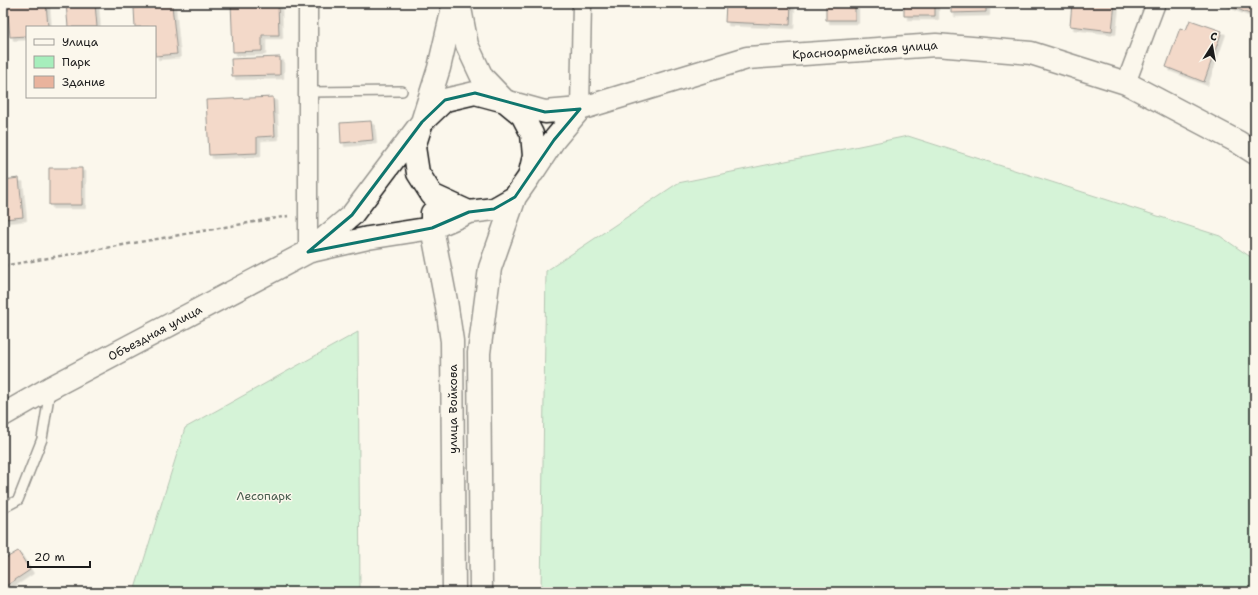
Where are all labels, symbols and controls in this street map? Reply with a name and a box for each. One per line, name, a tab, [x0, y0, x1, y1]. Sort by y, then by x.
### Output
legend	[26, 26, 156, 98]
north arrow	[1192, 26, 1232, 66]
text: С	[1209, 29, 1219, 45]
text: Улица	[62, 34, 99, 50]
street label: Красноармейская улица	[792, 37, 939, 63]
text: Парк	[62, 54, 91, 70]
text: Здание	[62, 74, 106, 90]
street label: Объездная улица	[105, 301, 205, 365]
street label: улица Войкова	[445, 364, 461, 454]
park label: Лесопарк	[237, 488, 292, 504]
scale bar	[28, 543, 90, 569]
text: 20 m	[34, 549, 65, 565]

